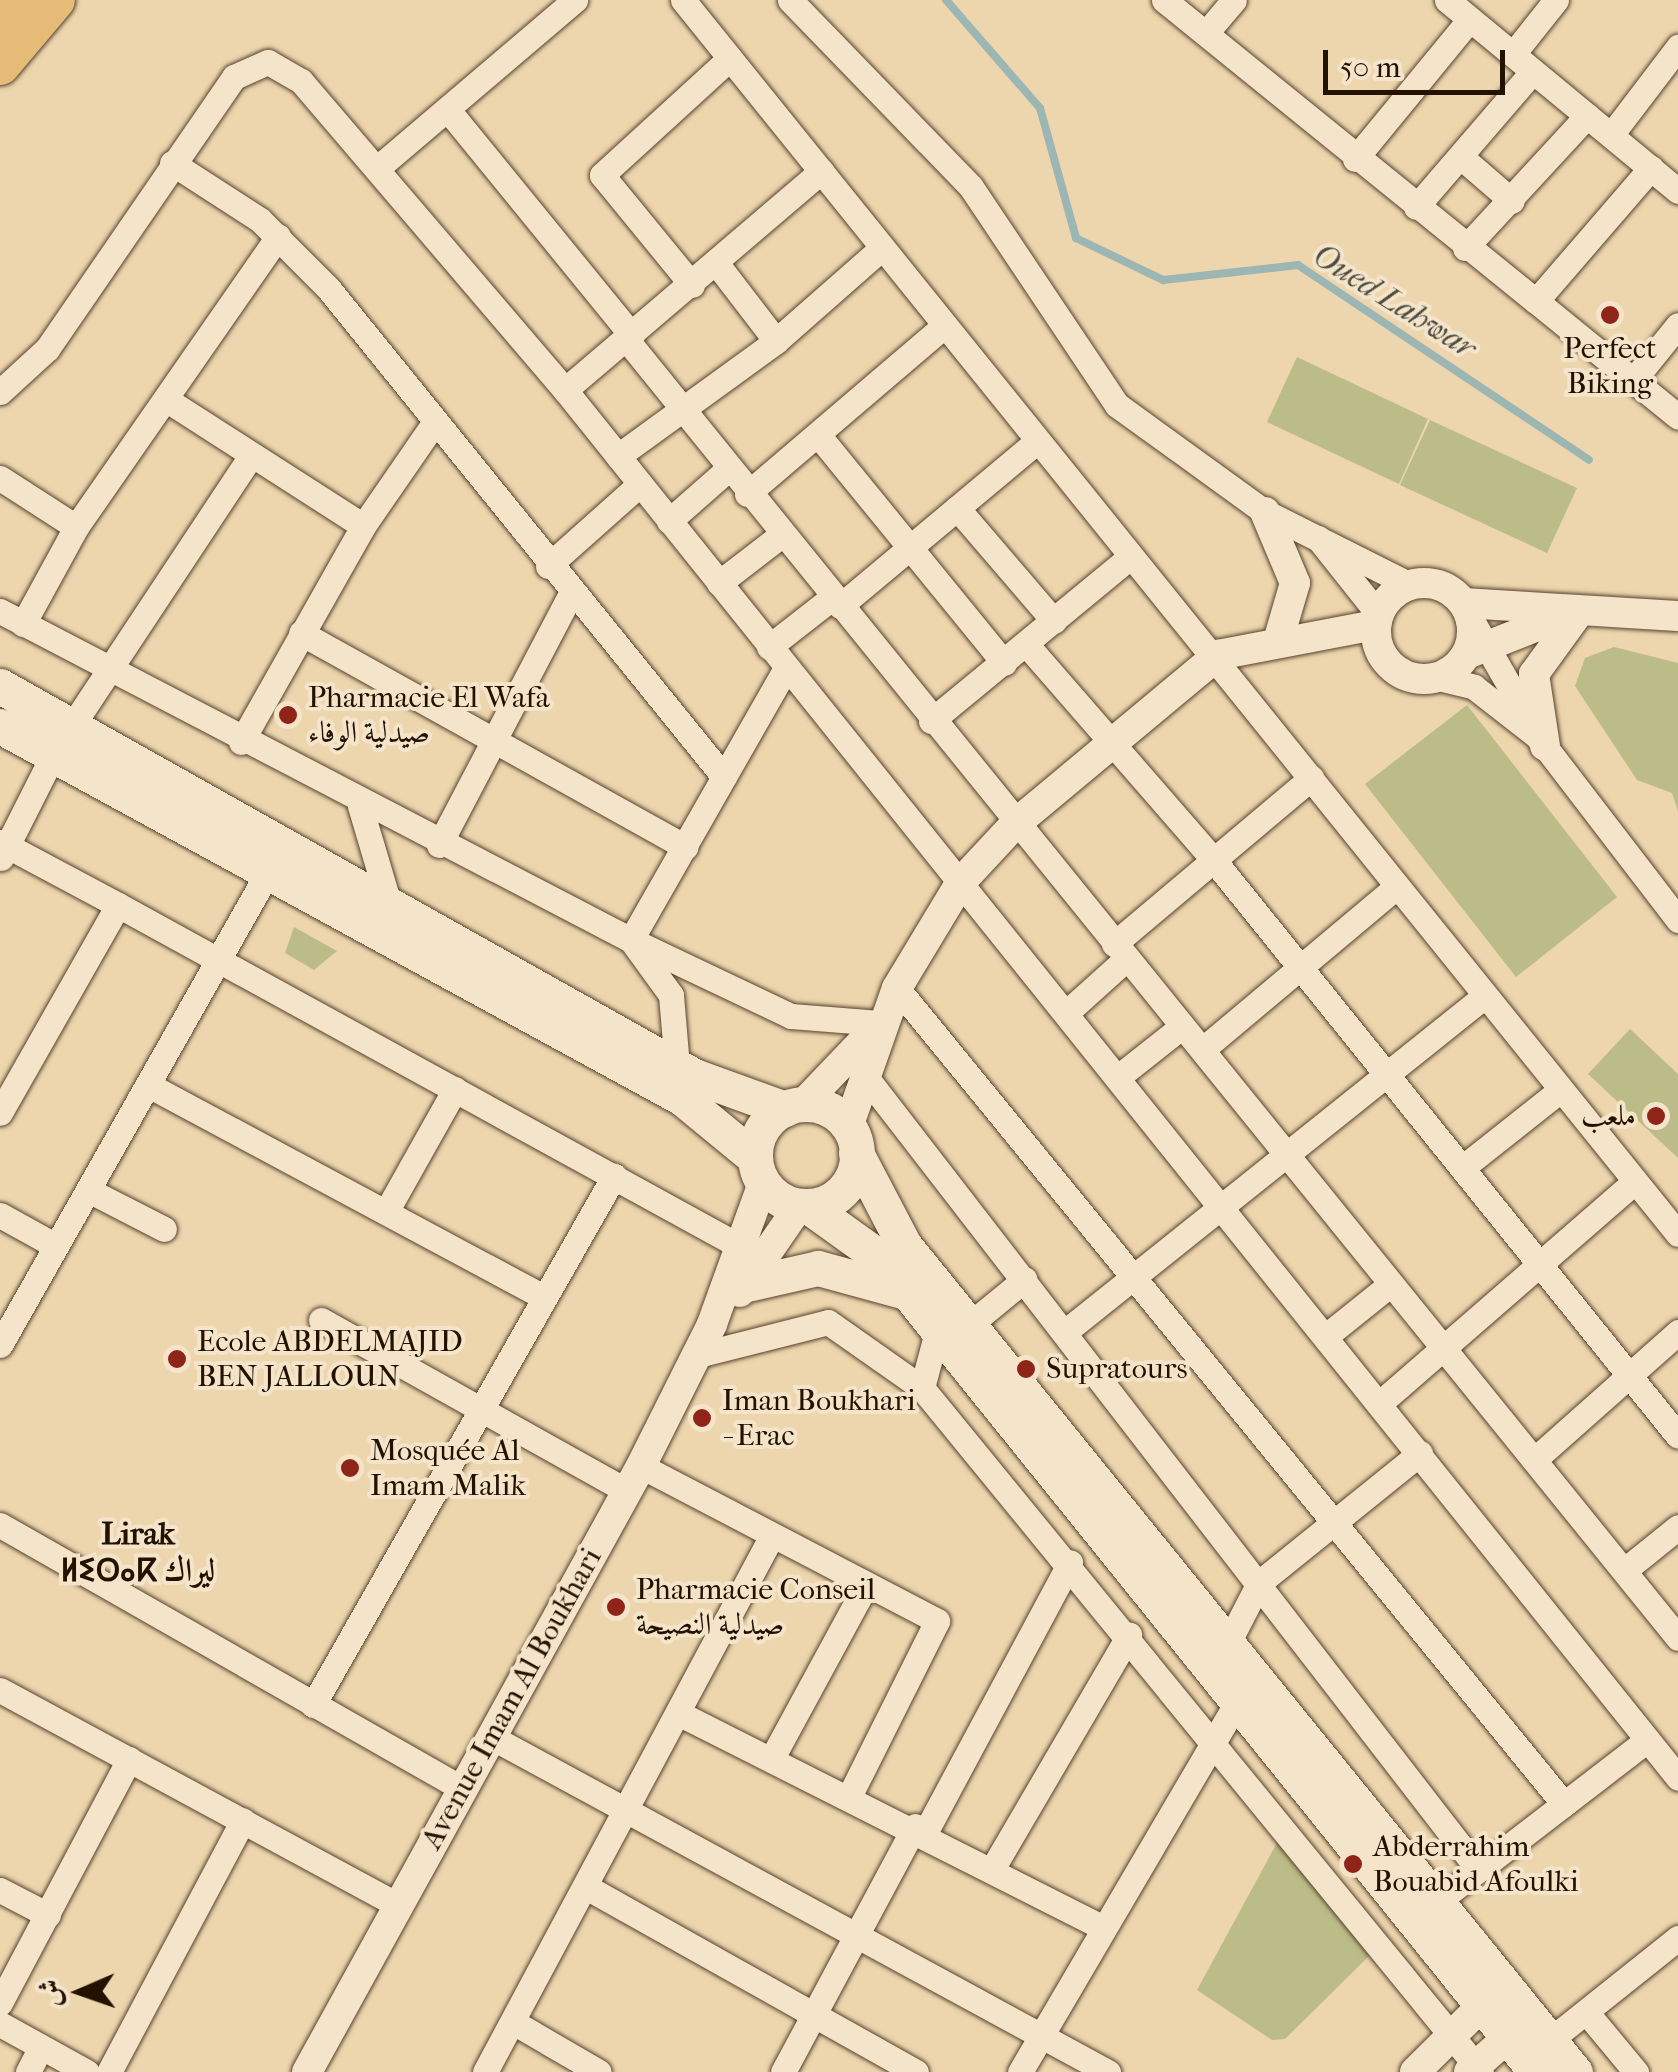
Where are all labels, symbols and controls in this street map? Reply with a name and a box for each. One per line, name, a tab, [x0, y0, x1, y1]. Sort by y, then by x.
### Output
scale bar	[1328, 30, 1510, 92]
text: 50 m	[1340, 50, 1401, 85]
water label: Oued Lahwar	[1305, 237, 1483, 367]
marker: Perfect Biking	[1599, 304, 1621, 326]
place label: Perfect Biking	[1563, 331, 1657, 402]
place label: Pharmacie El Wafa صيدلية الوفاء	[308, 680, 550, 750]
marker: Pharmacie El Wafa صيدلية الوفاء	[277, 704, 299, 726]
place label: ملعب	[1581, 1098, 1636, 1134]
marker: ملعب	[1645, 1105, 1667, 1127]
place label: Ecole ABDELMAJID BEN JALLOUN	[197, 1324, 463, 1394]
marker: Ecole ABDELMAJID BEN JALLOUN	[166, 1348, 188, 1370]
place label: Supratours	[1046, 1351, 1188, 1387]
marker: Supratours	[1015, 1358, 1037, 1380]
place label: Iman Boukhari - Erac	[722, 1383, 916, 1454]
marker: Iman Boukhari - Erac	[691, 1407, 713, 1429]
place label: Mosquée Al Imam Malik	[370, 1433, 526, 1504]
marker: Mosquée Al Imam Malik	[339, 1457, 361, 1479]
district label: Lirak ⵍⵉⵔⴰⴽ ليراك	[61, 1516, 215, 1591]
street label: Avenue Imam Al Boukhari	[414, 1542, 610, 1856]
place label: Pharmacie Conseil صيدلية النصيحة	[636, 1572, 875, 1642]
marker: Pharmacie Conseil صيدلية النصيحة	[605, 1596, 627, 1618]
place label: Abderrahim Bouabid Afoulki	[1373, 1829, 1579, 1900]
marker: Abderrahim Bouabid Afoulki	[1342, 1853, 1364, 1875]
north arrow	[30, 1942, 130, 2042]
text: ش	[33, 1979, 66, 2008]

